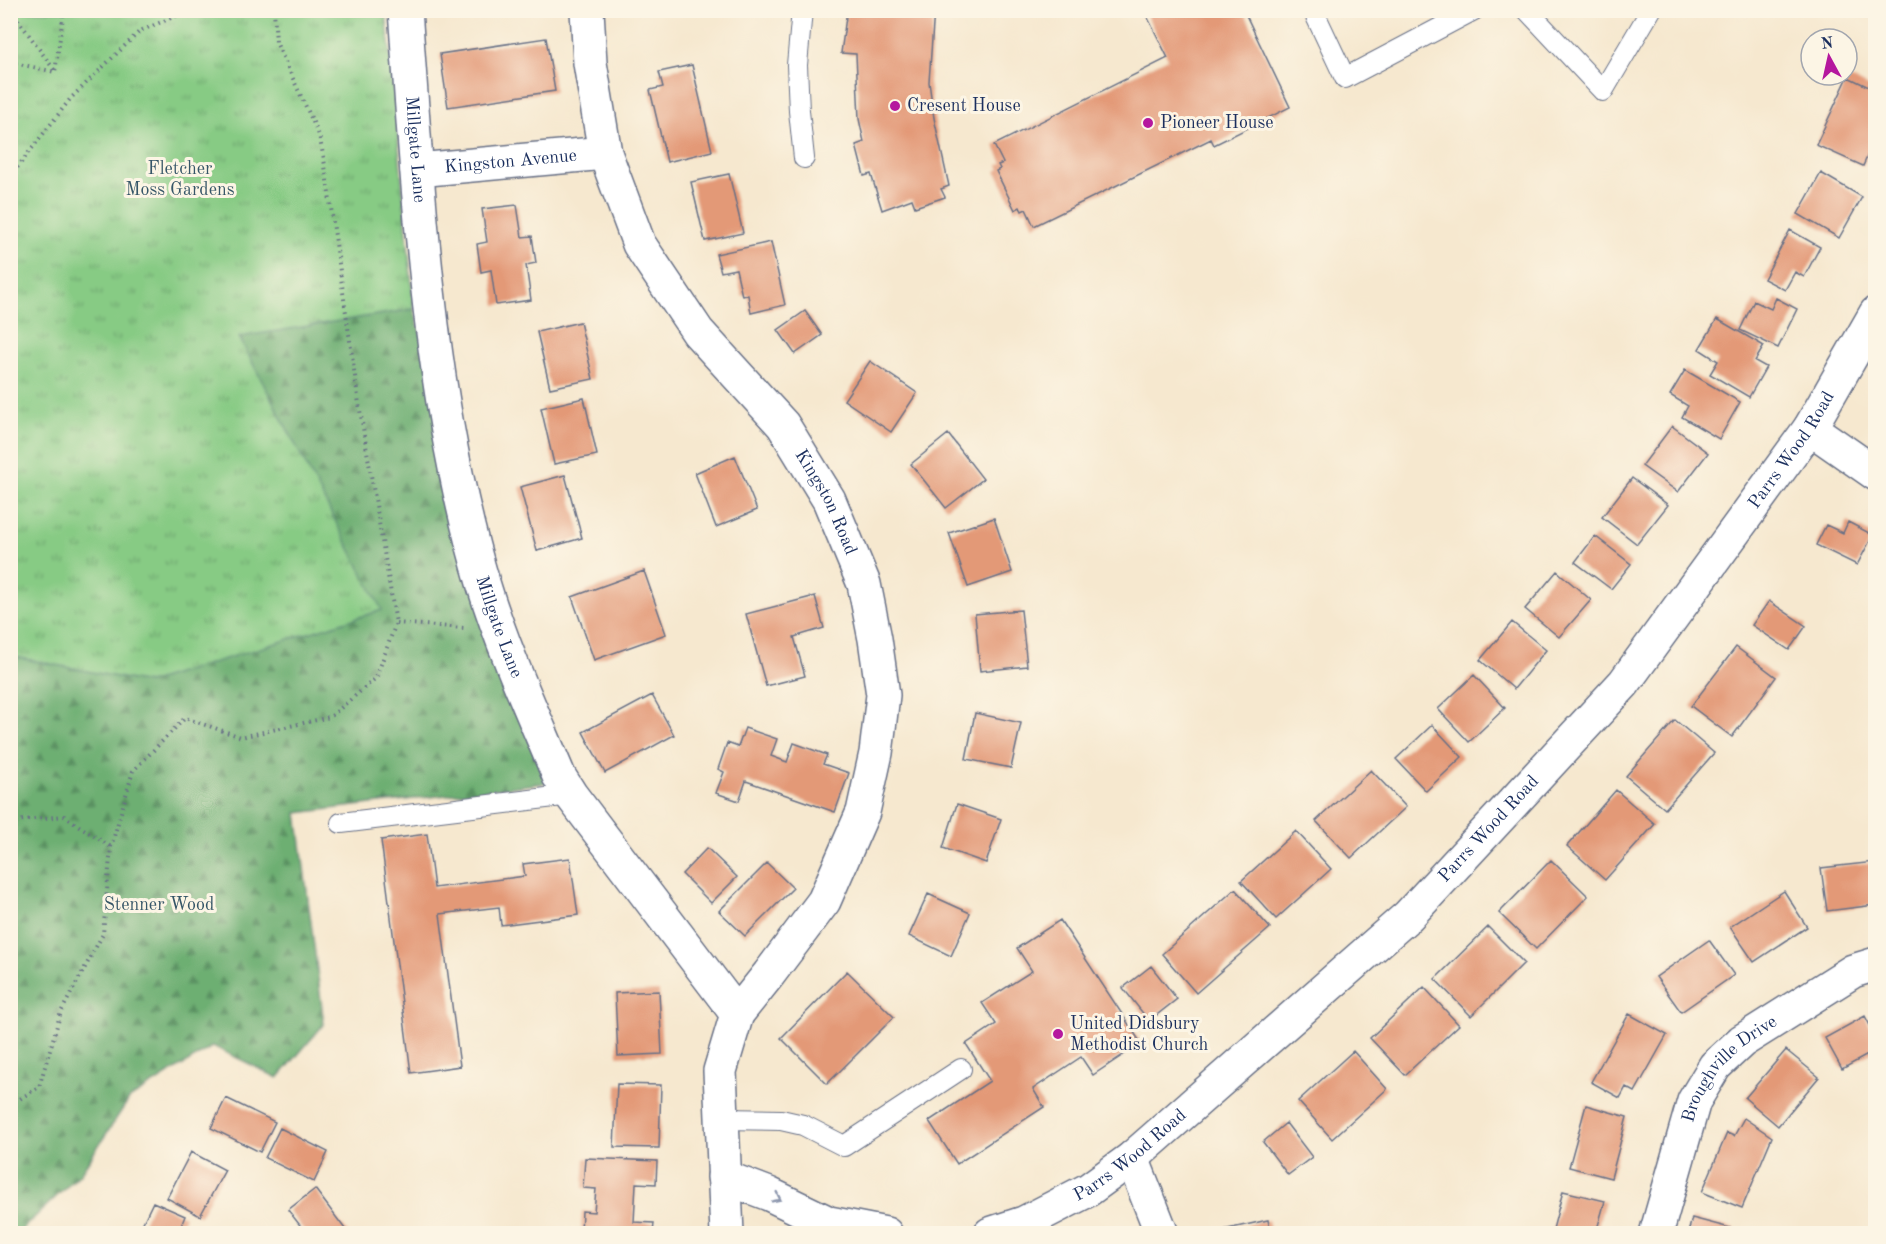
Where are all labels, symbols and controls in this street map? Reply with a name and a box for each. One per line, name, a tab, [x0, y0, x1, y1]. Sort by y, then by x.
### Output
north arrow	[1799, 27, 1859, 87]
text: N	[1820, 35, 1835, 53]
street label: Millgate Lane	[402, 95, 428, 204]
place label: Cresent House	[907, 97, 1021, 115]
marker: Cresent House	[888, 99, 902, 113]
place label: Pioneer House	[1160, 114, 1274, 132]
marker: Pioneer House	[1141, 116, 1155, 130]
street label: Kingston Avenue	[444, 147, 578, 176]
park label: Fletcher Moss Gardens	[125, 160, 235, 199]
street label: Parrs Wood Road	[1745, 388, 1838, 512]
street label: Kingston Road	[791, 446, 860, 558]
street label: Millgate Lane	[473, 574, 525, 680]
street label: Parrs Wood Road	[1435, 772, 1542, 886]
park label: Stenner Wood	[104, 896, 214, 914]
street label: Broughville Drive	[1679, 1012, 1780, 1124]
place label: United Didsbury Methodist Church	[1070, 1015, 1208, 1054]
marker: United Didsbury Methodist Church	[1051, 1027, 1065, 1041]
street label: Parrs Wood Road	[1071, 1106, 1190, 1205]
one-way arrow	[771, 1190, 782, 1202]

